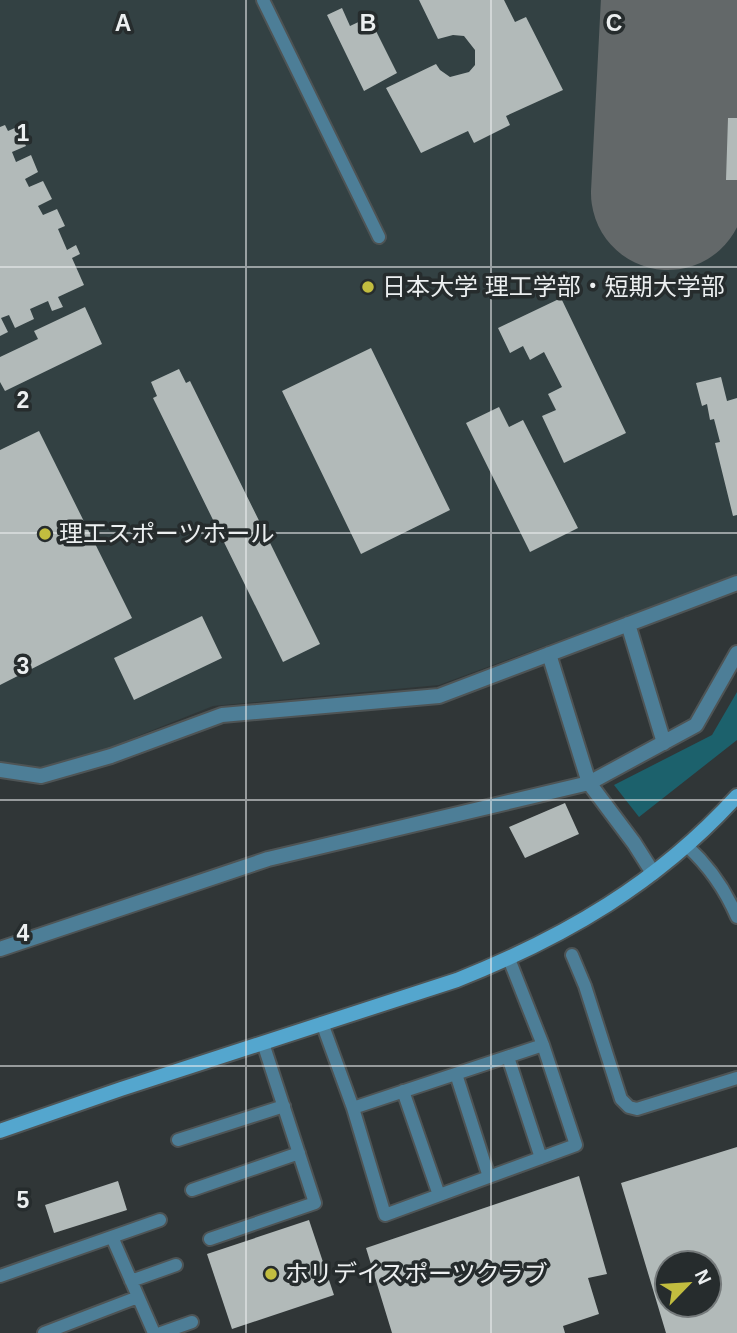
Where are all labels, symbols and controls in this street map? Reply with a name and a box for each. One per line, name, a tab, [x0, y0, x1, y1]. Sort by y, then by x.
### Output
text: A	[115, 10, 131, 36]
text: B	[360, 10, 376, 36]
text: C	[606, 10, 622, 36]
text: 1	[17, 120, 30, 146]
place label: 日本大学 理工学部・短期大学部	[382, 273, 725, 300]
marker: 日本大学 理工学部・短期大学部	[360, 279, 376, 295]
text: 2	[17, 387, 29, 413]
place label: 理工スポーツホール	[59, 520, 275, 547]
marker: 理工スポーツホール	[37, 526, 53, 542]
text: 3	[17, 653, 29, 679]
text: 4	[17, 920, 30, 946]
text: 5	[17, 1187, 30, 1213]
north arrow	[653, 1249, 723, 1319]
place label: ホリデイスポーツクラブ	[285, 1260, 548, 1287]
marker: ホリデイスポーツクラブ	[263, 1266, 279, 1282]
text: N	[691, 1266, 715, 1288]

